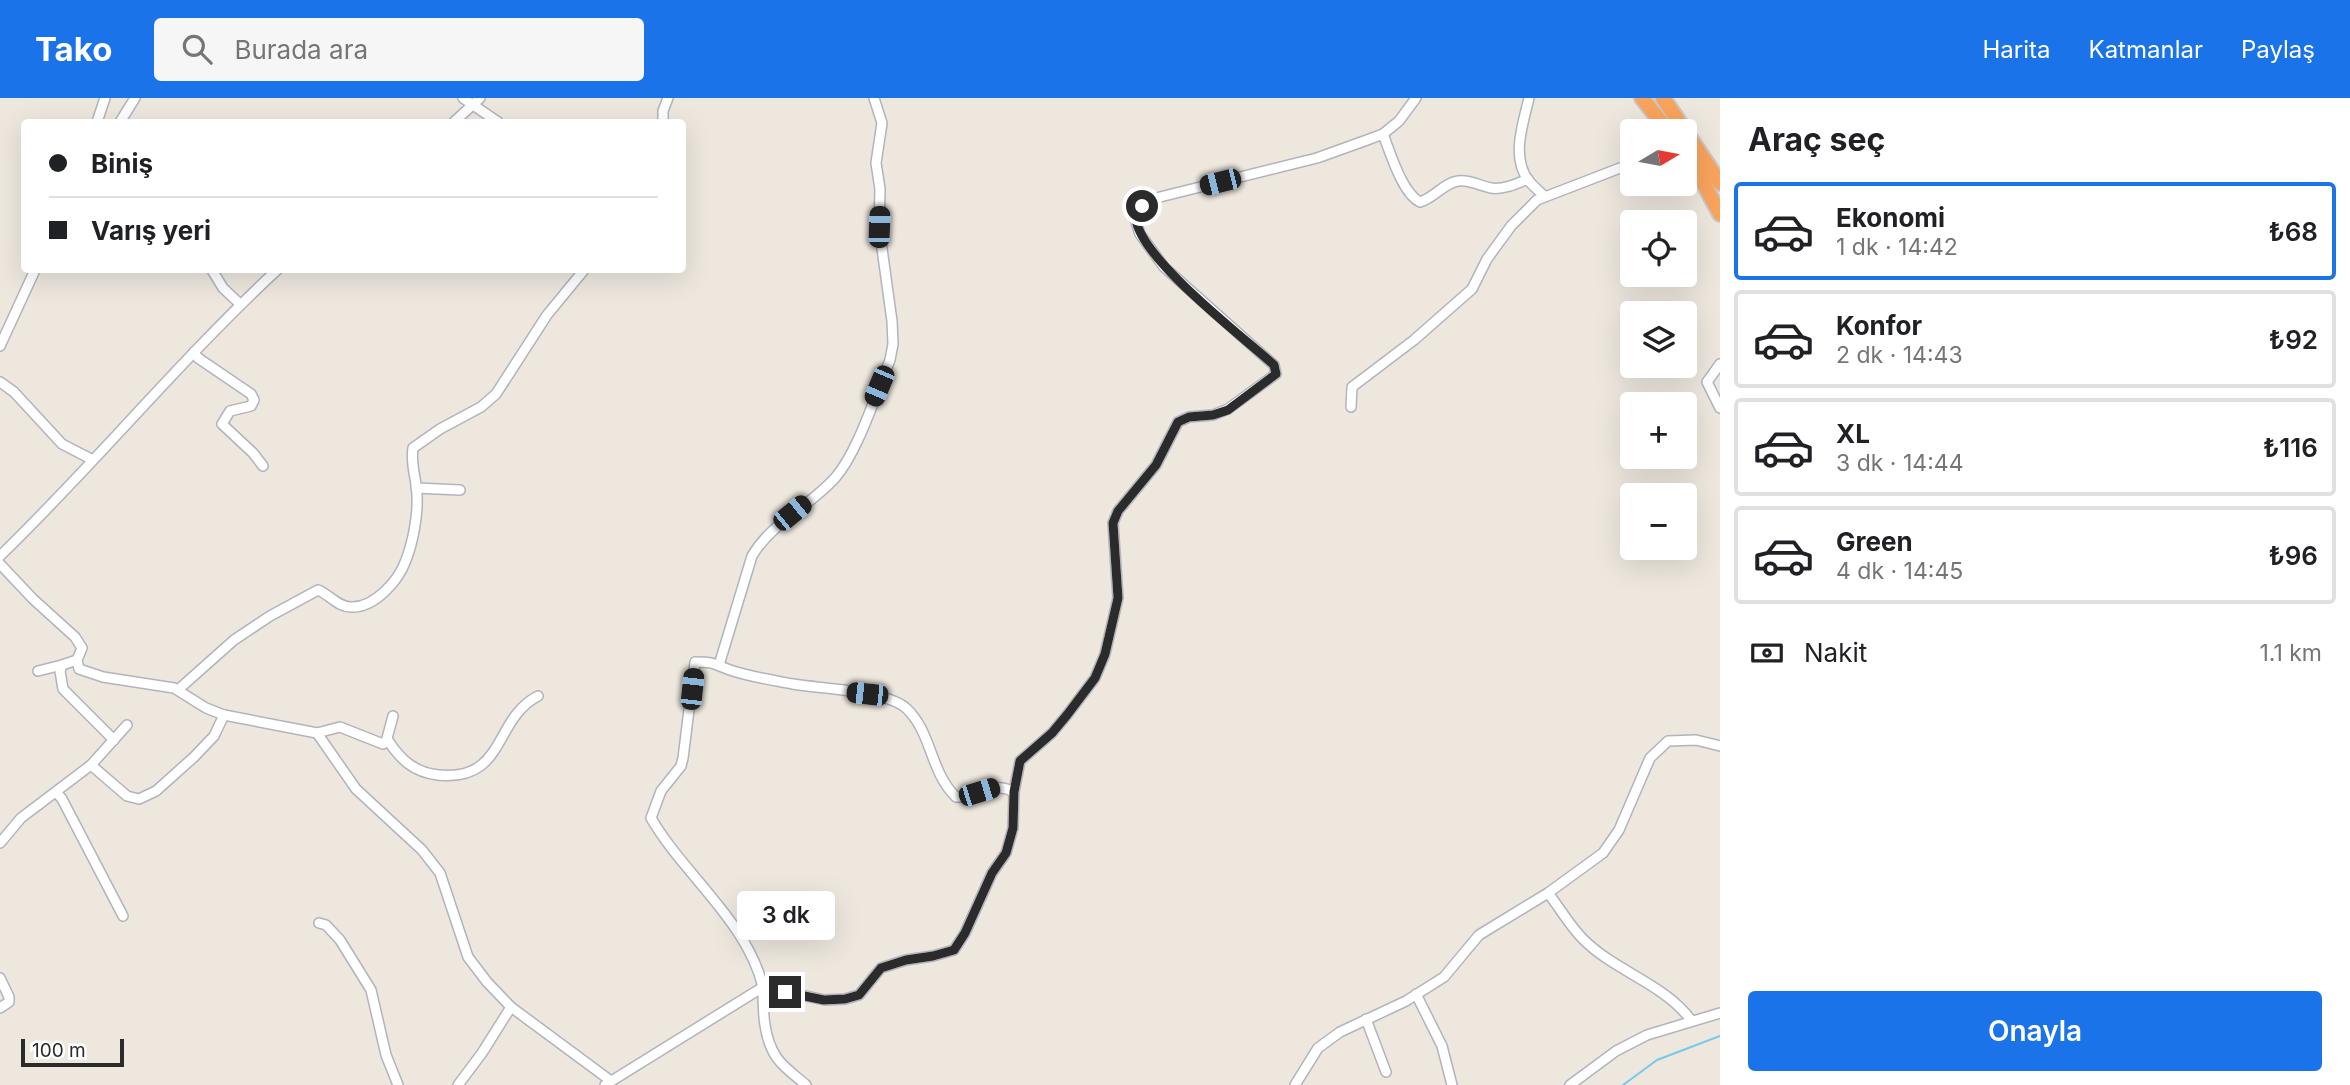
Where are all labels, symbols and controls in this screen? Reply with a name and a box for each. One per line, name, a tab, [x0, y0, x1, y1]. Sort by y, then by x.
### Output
search box	[154, 18, 644, 81]
text: Tako	[35, 29, 112, 69]
icon: search	[178, 30, 216, 68]
text: Burada ara	[234, 34, 368, 65]
text: Harita	[1983, 35, 2051, 64]
text: Katmanlar	[2089, 35, 2203, 64]
text: Paylaş	[2241, 35, 2315, 64]
north arrow	[1620, 119, 1698, 196]
map controls	[1620, 119, 1697, 560]
text: Araç seç	[1748, 120, 1885, 159]
text: Biniş	[91, 148, 153, 179]
car	[1198, 167, 1243, 197]
route start	[1126, 190, 1158, 222]
icon: car	[1752, 200, 1815, 263]
text: Ekonomi	[1836, 202, 1945, 233]
car	[868, 206, 891, 248]
button: locate	[1620, 210, 1697, 287]
text: Varış yeri	[91, 215, 211, 246]
text: ₺68	[2268, 216, 2318, 247]
text: 1 dk · 14:42	[1836, 233, 1958, 261]
button: layers	[1620, 301, 1697, 378]
icon: car	[1752, 308, 1815, 371]
text: Konfor	[1836, 310, 1922, 341]
text: ₺92	[2269, 324, 2318, 355]
text: 2 dk · 14:43	[1836, 341, 1963, 369]
car	[862, 363, 897, 409]
button: +	[1620, 392, 1697, 469]
icon: car	[1752, 416, 1815, 479]
text: XL	[1836, 418, 1870, 449]
text: ₺116	[2263, 432, 2318, 463]
text: 3 dk · 14:44	[1836, 449, 1964, 477]
button: −	[1620, 483, 1697, 560]
car	[770, 492, 815, 534]
icon: car	[1752, 524, 1815, 587]
text: Green	[1836, 526, 1913, 557]
text: ₺96	[2268, 540, 2318, 571]
text: 4 dk · 14:45	[1836, 557, 1963, 585]
icon: cash	[1748, 634, 1786, 672]
text: Nakit	[1804, 637, 1867, 668]
text: 1.1 km	[2259, 639, 2322, 667]
car	[680, 667, 705, 711]
car	[846, 681, 889, 707]
car	[956, 776, 1003, 808]
callout: 3 dk	[736, 890, 834, 940]
text: 3 dk	[762, 901, 810, 929]
route end	[769, 976, 801, 1008]
button: Onayla	[1748, 991, 2322, 1071]
scale bar	[21, 1036, 124, 1068]
text: 100 m	[32, 1039, 86, 1062]

